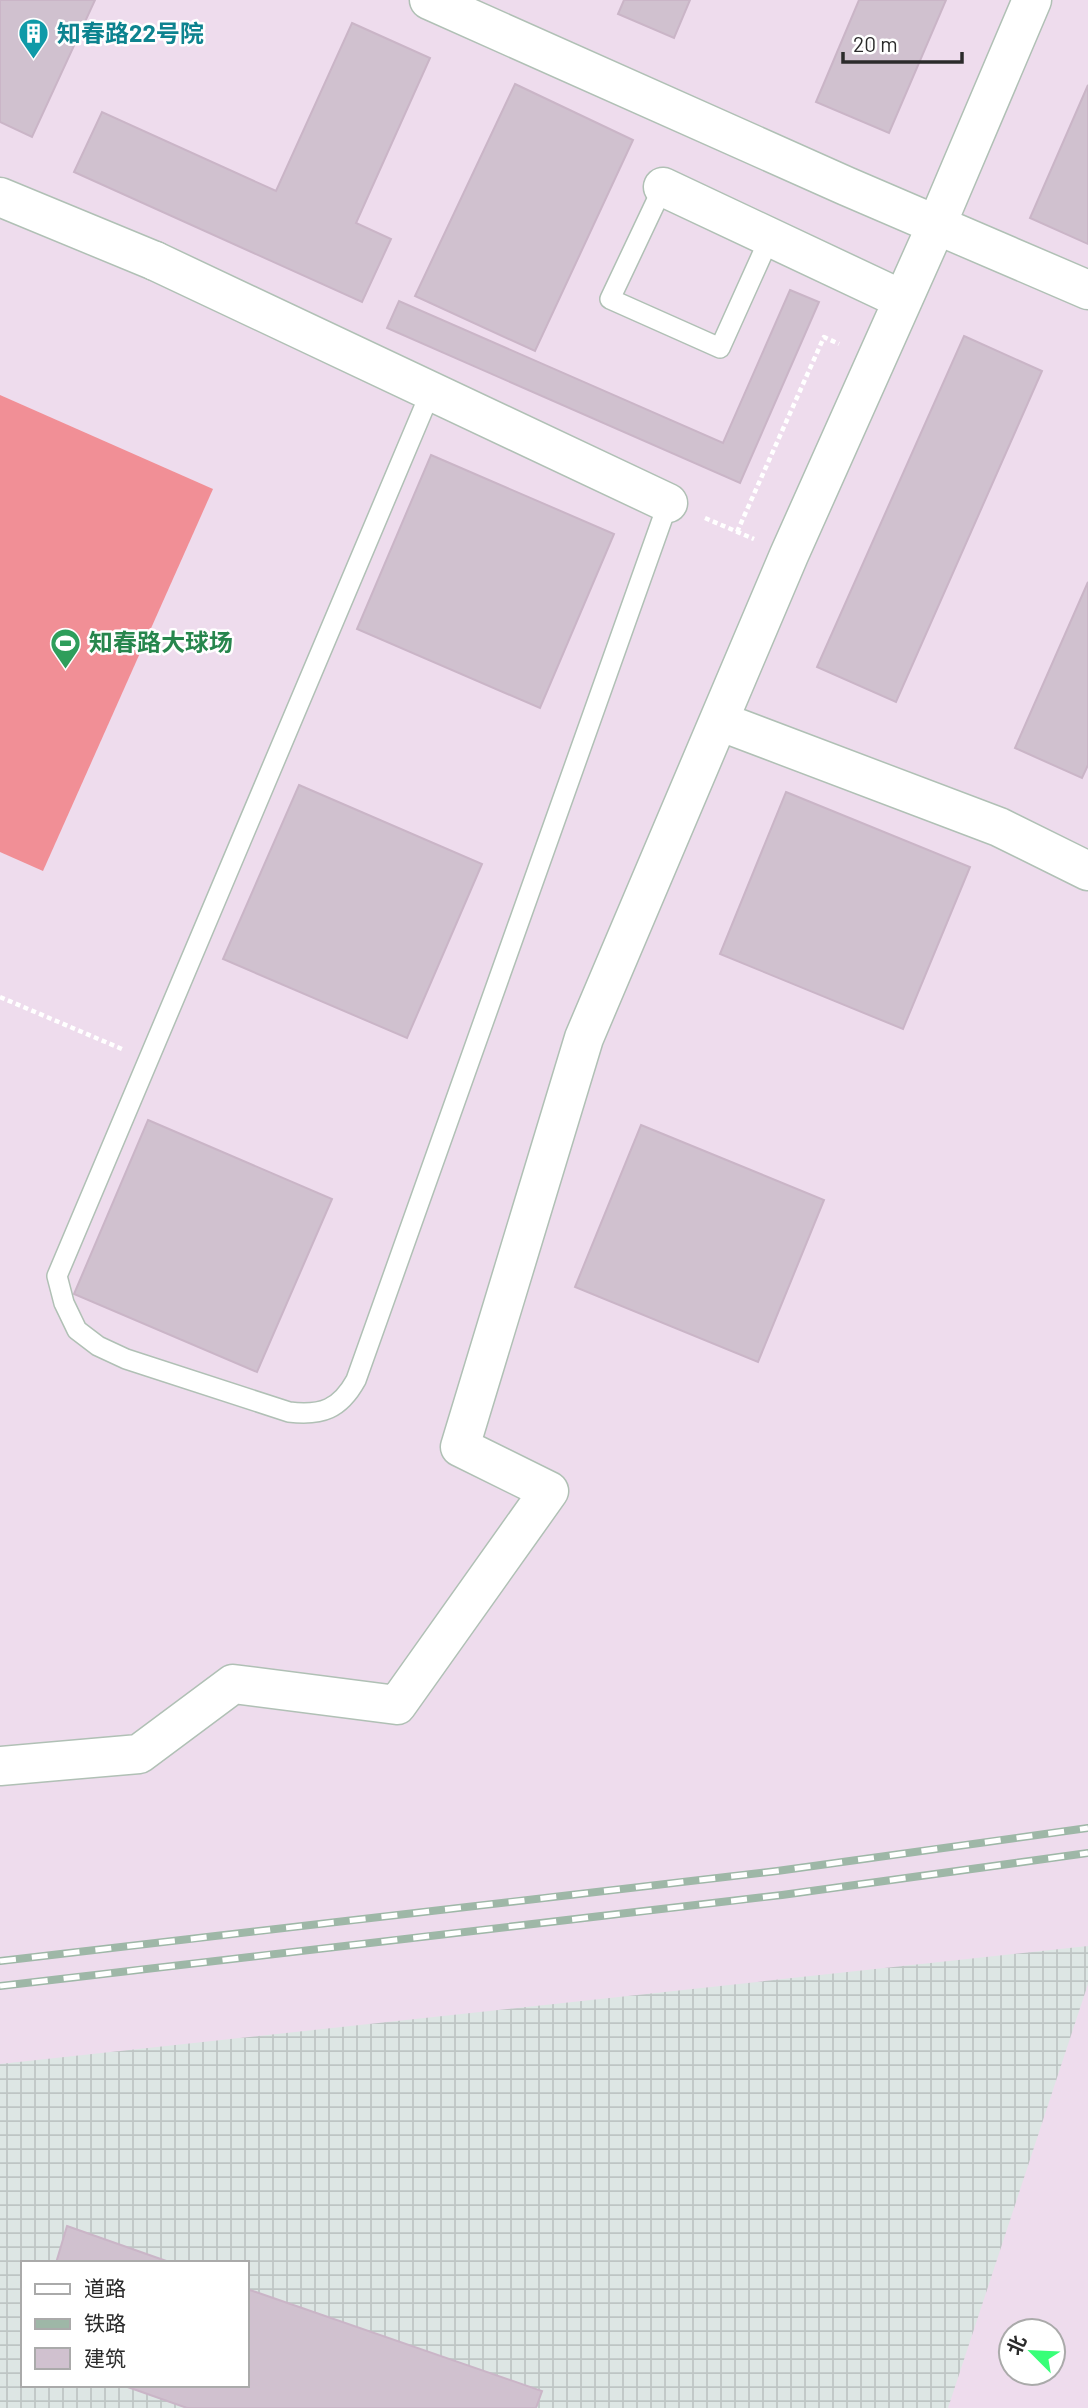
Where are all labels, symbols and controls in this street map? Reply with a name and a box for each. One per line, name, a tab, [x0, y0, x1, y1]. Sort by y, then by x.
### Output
building icon: 知春路22号院	[17, 17, 51, 61]
place label: 知春路22号院	[57, 18, 204, 47]
scale bar	[843, 21, 962, 65]
text: 20 m	[853, 31, 898, 56]
sports icon: 知春路大球场	[49, 626, 83, 670]
place label: 知春路大球场	[89, 627, 233, 656]
legend	[21, 2261, 248, 2387]
text: 道路	[84, 2275, 126, 2300]
text: 铁路	[84, 2310, 126, 2335]
north arrow	[997, 2317, 1067, 2387]
text: 北	[1002, 2332, 1030, 2358]
text: 建筑	[84, 2345, 126, 2370]

